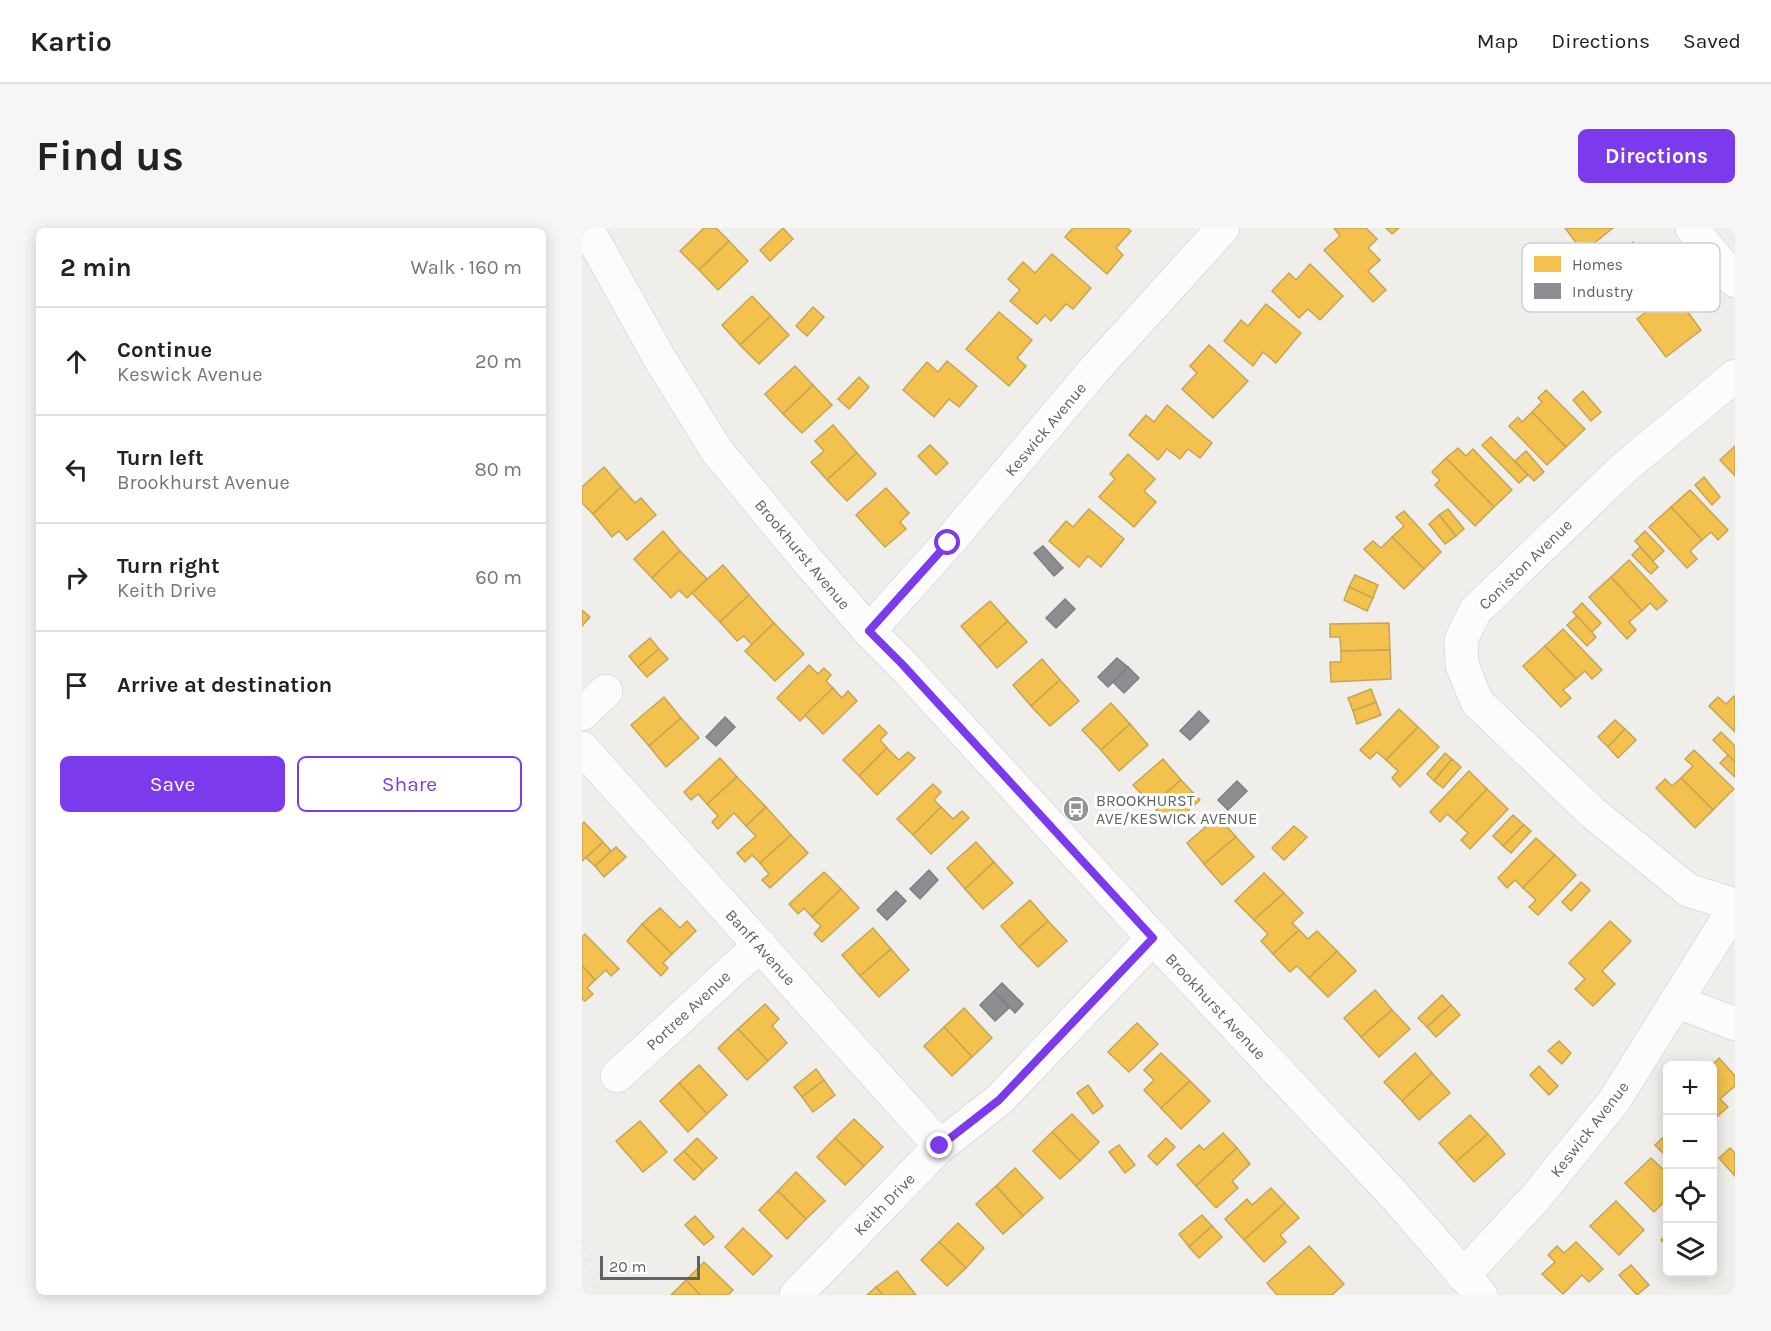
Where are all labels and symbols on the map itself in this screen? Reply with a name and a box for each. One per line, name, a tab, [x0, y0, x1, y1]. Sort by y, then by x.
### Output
legend	[1522, 243, 1720, 312]
text: Homes	[1572, 255, 1623, 274]
text: Industry	[1572, 282, 1634, 301]
street label: Keswick Avenue	[1001, 379, 1090, 480]
street label: Brookhurst Avenue	[751, 495, 854, 613]
street label: Coniston Avenue	[1475, 515, 1576, 614]
route start	[934, 529, 960, 555]
place label: BROOKHURST AVE/KESWICK AVENUE	[1096, 791, 1257, 828]
bus stop icon: BROOKHURST AVE/KESWICK AVENUE	[1061, 794, 1091, 824]
street label: Banff Avenue	[722, 905, 800, 989]
street label: Brookhurst Avenue	[1162, 949, 1270, 1063]
street label: Portree Avenue	[642, 967, 734, 1054]
street label: Keswick Avenue	[1546, 1078, 1633, 1181]
route end	[926, 1132, 952, 1158]
street label: Keith Drive	[850, 1169, 919, 1240]
scale bar	[600, 1253, 700, 1280]

